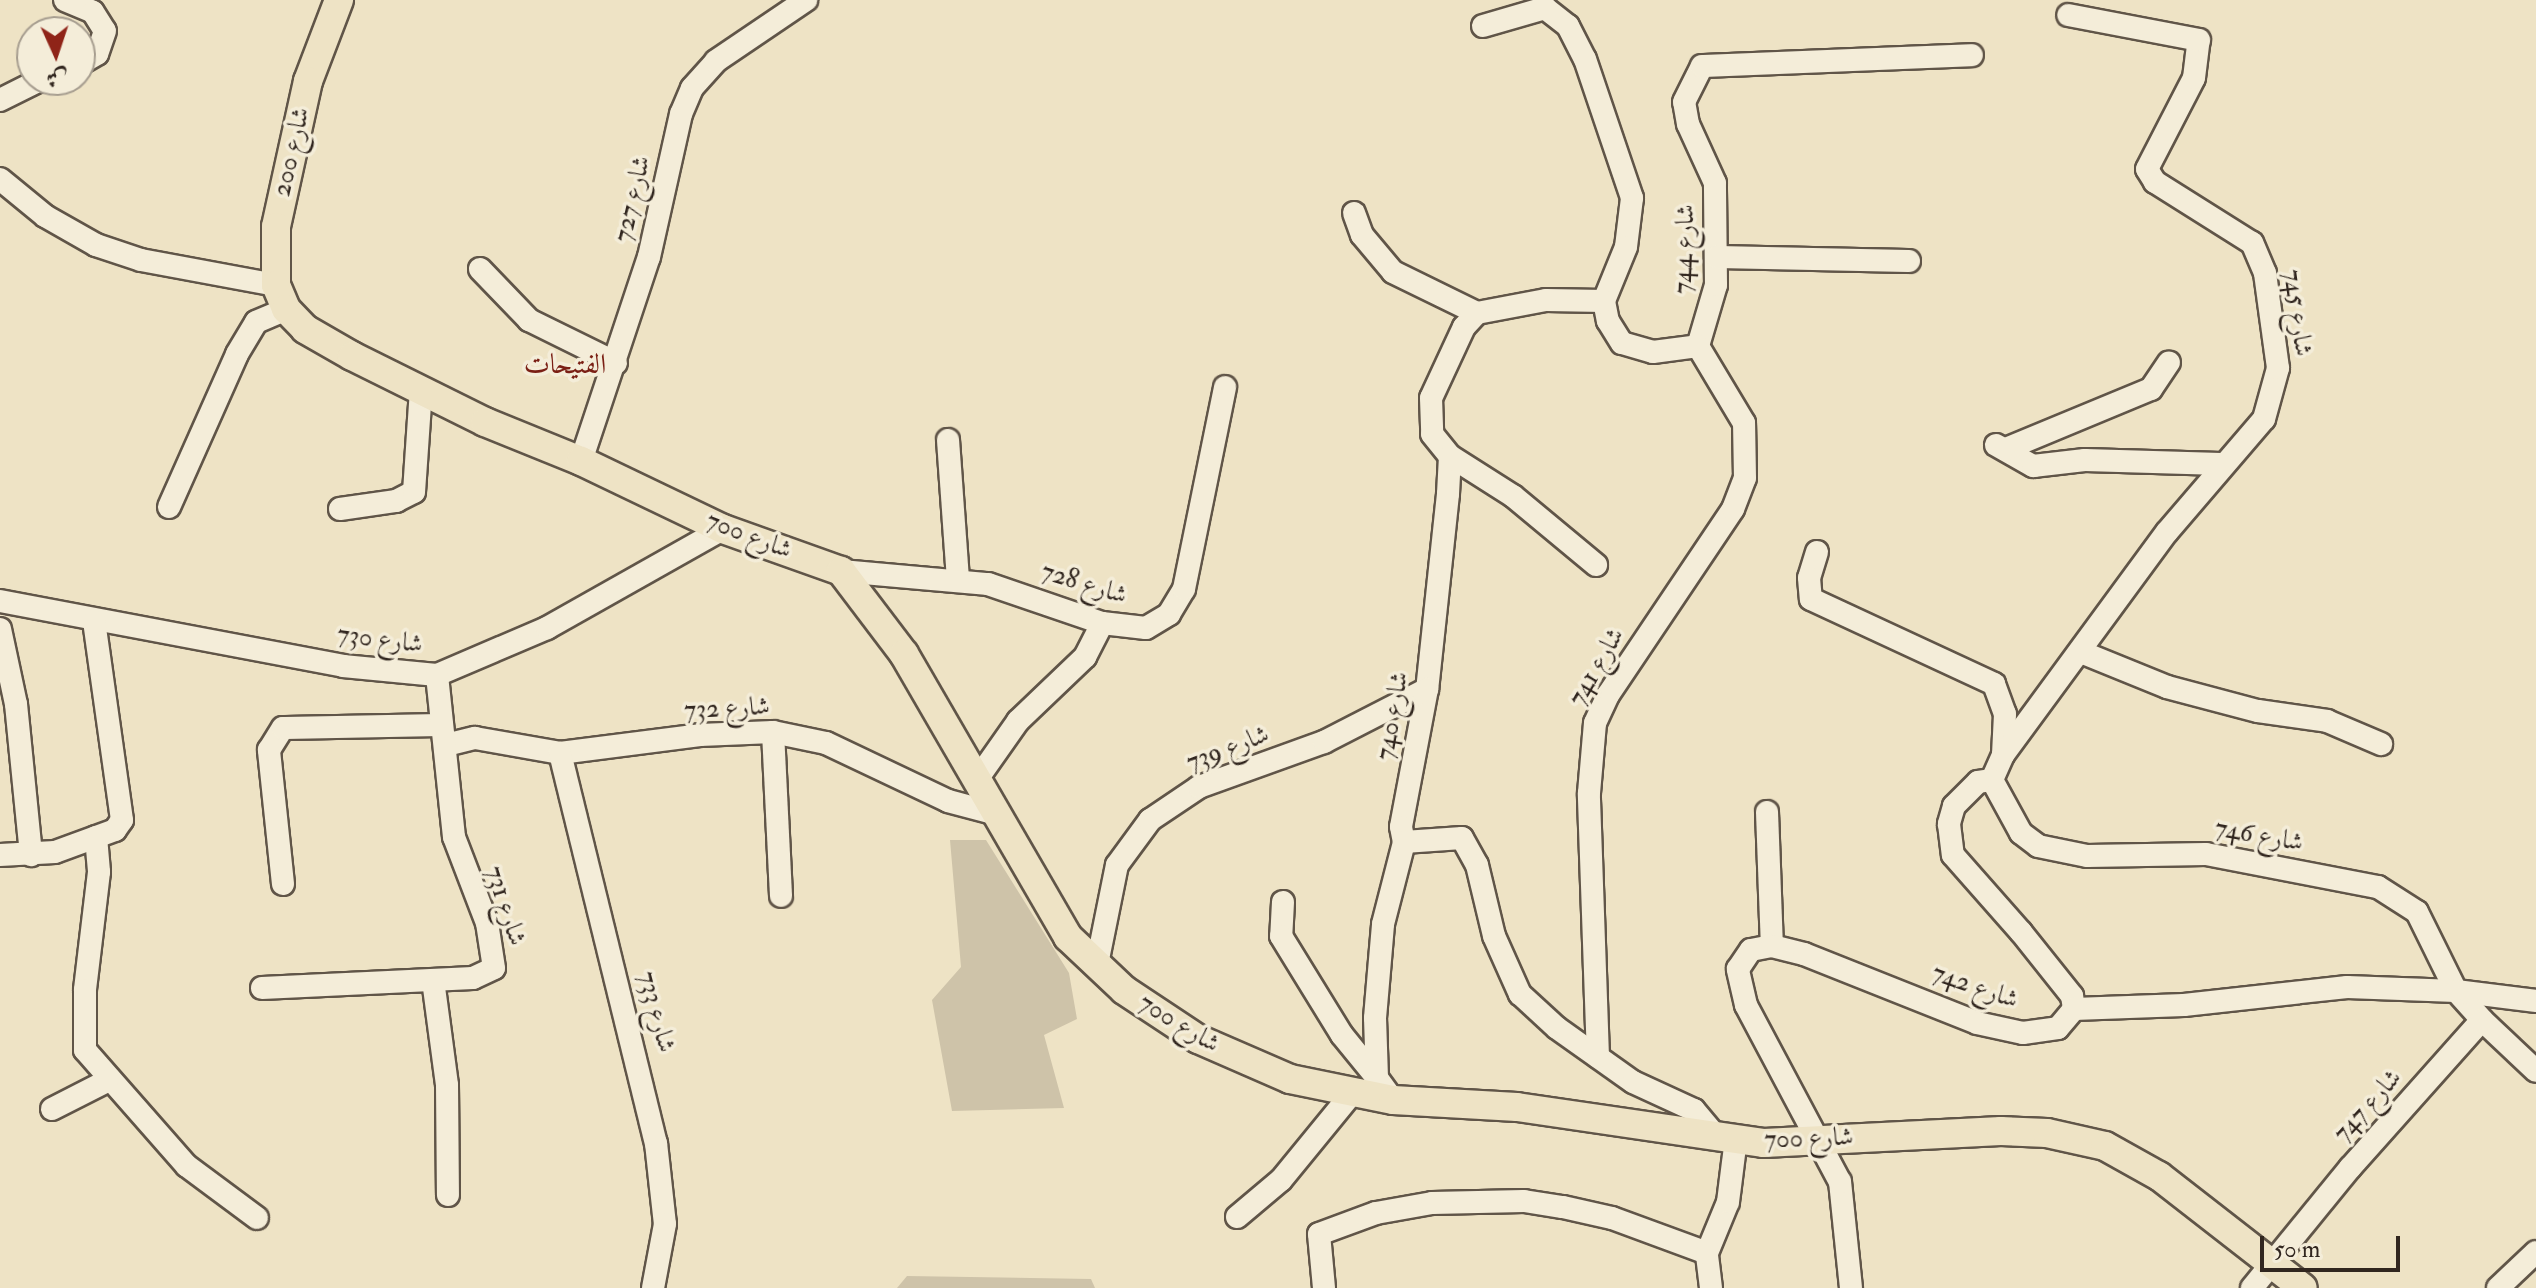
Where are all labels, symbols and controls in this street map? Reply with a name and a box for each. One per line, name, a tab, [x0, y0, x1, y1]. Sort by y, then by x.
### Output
north arrow	[16, 16, 96, 96]
text: ش	[46, 63, 69, 93]
street label: شارع 200	[267, 104, 317, 200]
street label: شارع 727	[608, 153, 658, 245]
street label: شارع 744	[1668, 204, 1702, 294]
street label: شارع 745	[2275, 268, 2319, 358]
district label: الفتيحات	[524, 348, 606, 382]
street label: شارع 700	[702, 505, 796, 567]
street label: شارع 728	[1037, 556, 1131, 612]
street label: شارع 730	[335, 619, 425, 661]
street label: شارع 741	[1562, 622, 1632, 712]
street label: شارع 740	[1370, 669, 1416, 763]
street label: شارع 732	[683, 691, 771, 727]
street label: شارع 739	[1182, 719, 1274, 779]
street label: شارع 746	[2212, 813, 2306, 859]
street label: شارع 731	[478, 862, 532, 950]
street label: شارع 742	[1928, 958, 2022, 1016]
street label: شارع 733	[630, 968, 682, 1056]
street label: شارع 700	[1133, 988, 1225, 1060]
street label: شارع 747	[2327, 1063, 2409, 1149]
street label: شارع 700	[1764, 1122, 1854, 1156]
scale bar	[2264, 1220, 2404, 1270]
text: 50 m	[2274, 1234, 2320, 1265]

